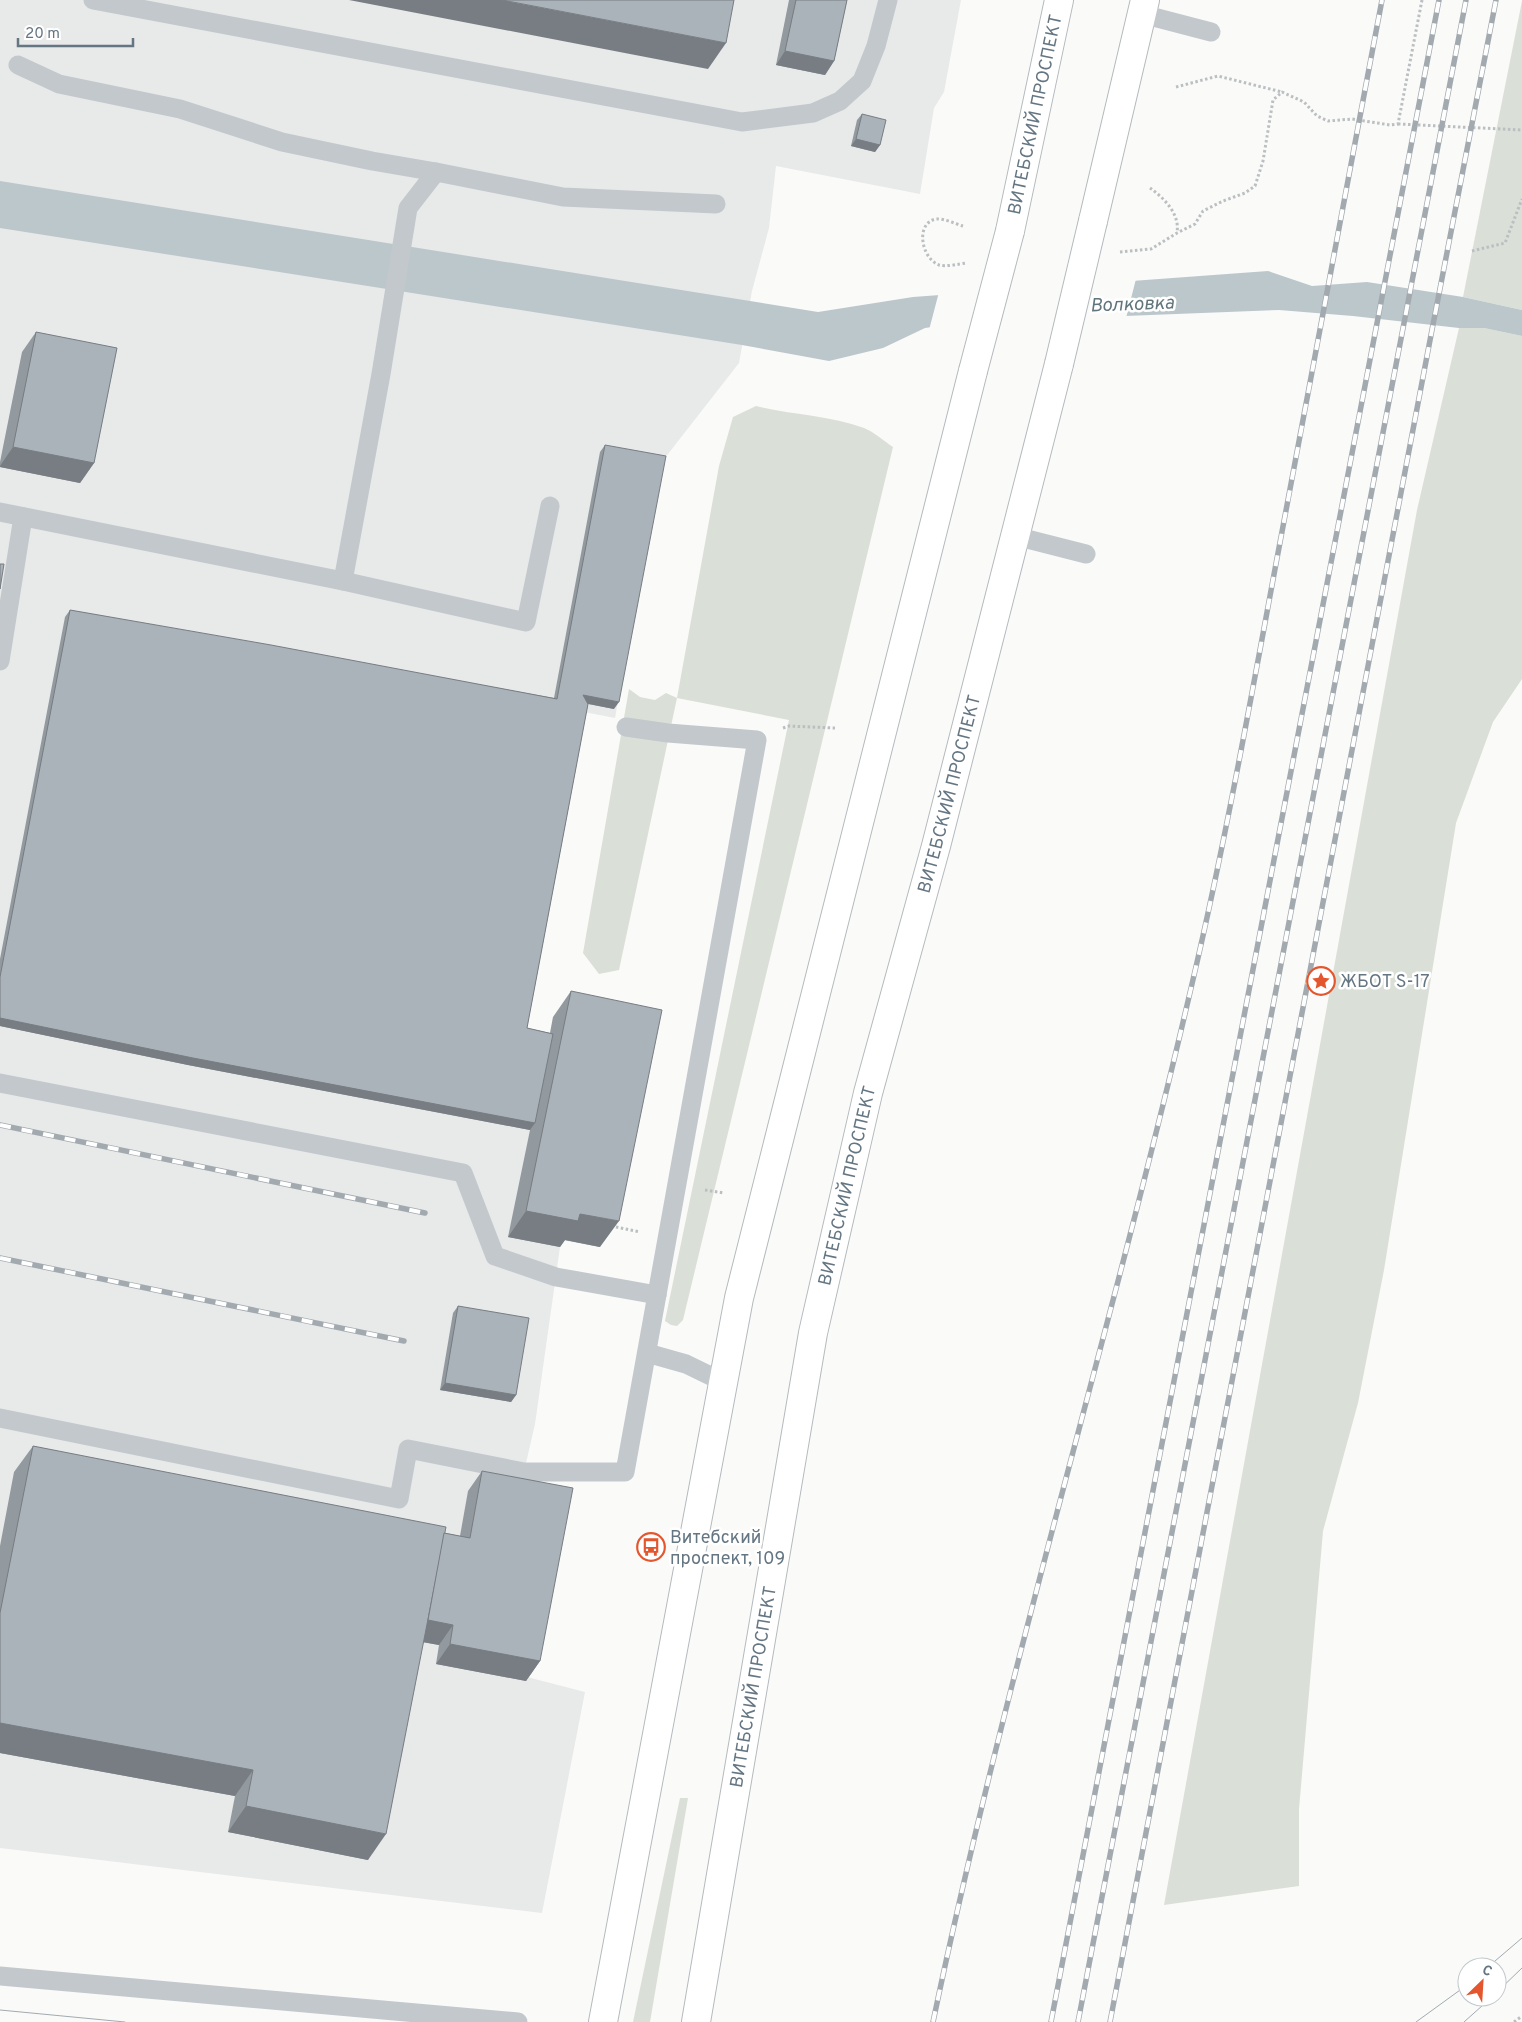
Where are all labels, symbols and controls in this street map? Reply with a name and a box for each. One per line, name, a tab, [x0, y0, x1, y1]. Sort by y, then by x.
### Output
street label: ВИТЕБСКИЙ ПРОСПЕКТ	[1004, 13, 1069, 217]
scale bar	[18, 15, 132, 47]
text: 20 m	[25, 25, 60, 44]
water label: Волковка	[1090, 292, 1175, 318]
street label: ВИТЕБСКИЙ ПРОСПЕКТ	[914, 693, 987, 896]
place icon: ЖБОТ S-17	[1306, 966, 1336, 996]
place label: ЖБОТ S-17	[1340, 971, 1430, 994]
street label: ВИТЕБСКИЙ ПРОСПЕКТ	[814, 1084, 882, 1288]
place label: Витебский проспект, 109	[670, 1527, 785, 1571]
bus stop icon: Витебский проспект, 109	[636, 1532, 666, 1562]
street label: ВИТЕБСКИЙ ПРОСПЕКТ	[726, 1585, 783, 1790]
north arrow	[1457, 1957, 1507, 2007]
text: С	[1479, 1962, 1495, 1981]

